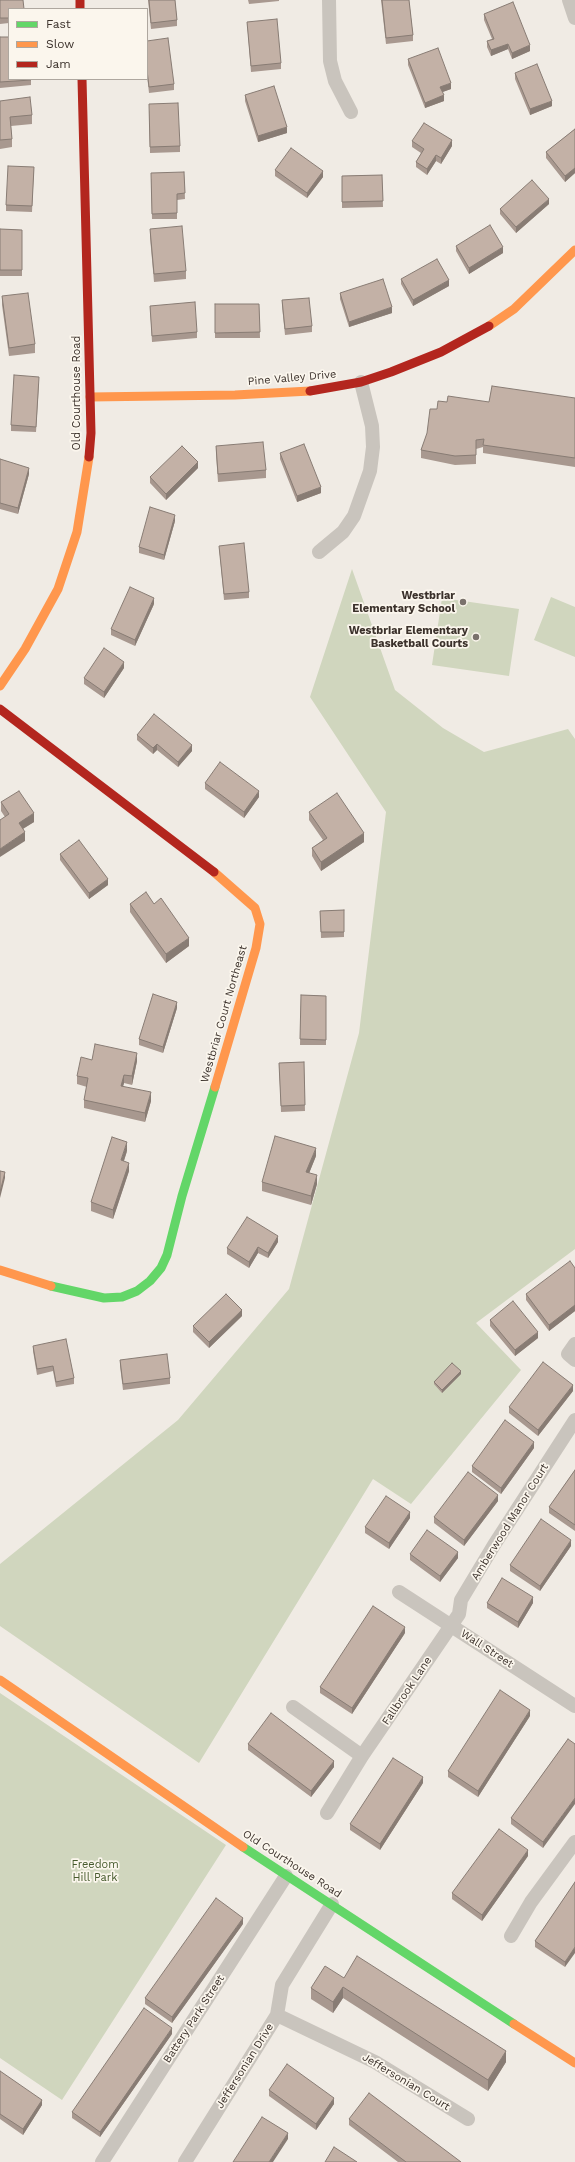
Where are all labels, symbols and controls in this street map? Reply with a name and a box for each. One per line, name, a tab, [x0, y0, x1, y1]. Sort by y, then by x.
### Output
legend	[8, 8, 148, 80]
text: Fast	[46, 17, 71, 31]
text: Slow	[46, 37, 74, 51]
text: Jam	[46, 57, 71, 71]
street label: Old Courthouse Road	[70, 336, 84, 450]
street label: Pine Valley Drive	[247, 368, 337, 388]
place label: Westbriar Elementary School	[352, 589, 455, 615]
marker: Westbriar Elementary School	[458, 597, 468, 607]
place label: Westbriar Elementary Basketball Courts	[349, 624, 468, 650]
marker: Westbriar Elementary Basketball Courts	[471, 632, 481, 642]
street label: Westbriar Court Northeast	[198, 944, 250, 1084]
street label: Amberwood Manor Court	[469, 1461, 551, 1583]
street label: Wall Street	[458, 1627, 516, 1671]
street label: Fallbrook Lane	[379, 1654, 435, 1728]
street label: Old Courthouse Road	[240, 1827, 344, 1901]
park label: Freedom Hill Park	[71, 1858, 119, 1884]
street label: Battery Park Street	[161, 1972, 227, 2066]
street label: Jeffersonian Drive	[213, 2021, 277, 2111]
street label: Jeffersonian Court	[360, 2051, 452, 2113]

